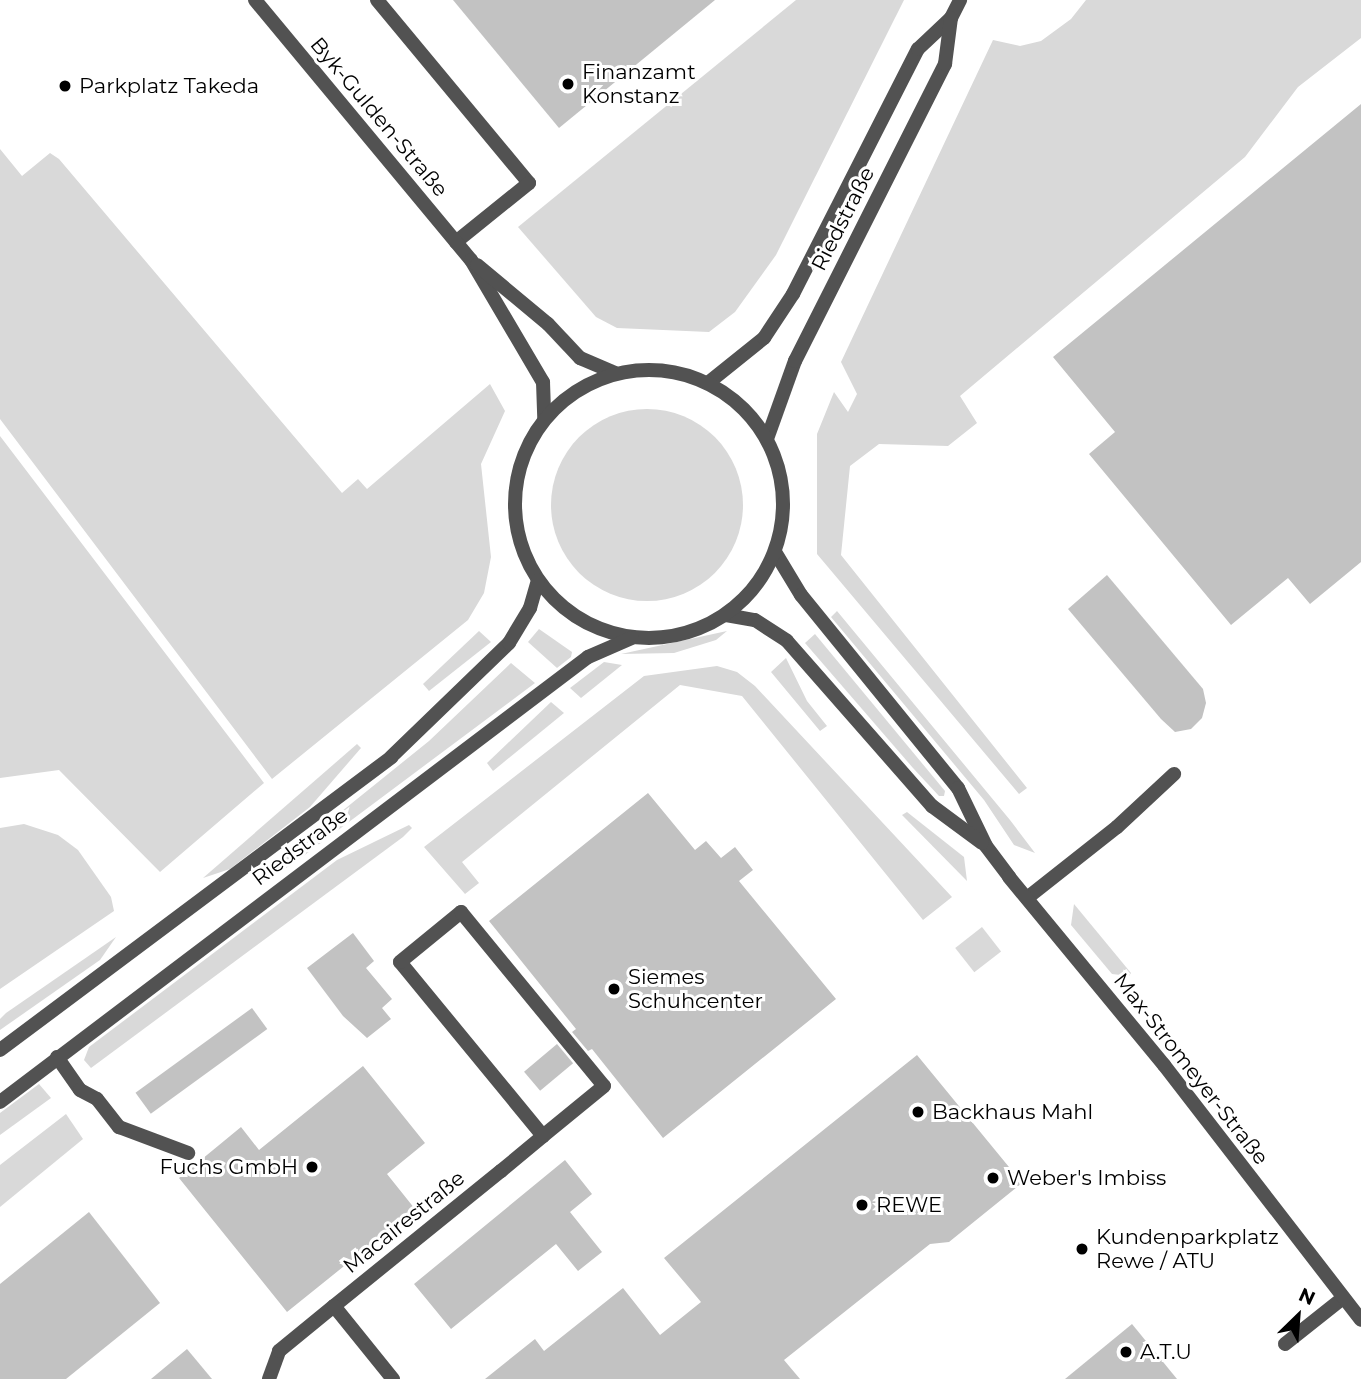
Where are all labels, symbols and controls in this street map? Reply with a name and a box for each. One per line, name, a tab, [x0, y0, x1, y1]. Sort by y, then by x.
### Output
street label: Byk-Gulden-Straße	[305, 32, 453, 202]
place label: Finanzamt Konstanz	[582, 59, 696, 109]
place label: Parkplatz Takeda	[79, 73, 259, 99]
marker: Finanzamt Konstanz	[560, 76, 576, 92]
marker: Parkplatz Takeda	[57, 78, 73, 94]
street label: Riedstraße	[806, 163, 880, 275]
street label: Riedstraße	[247, 803, 353, 891]
place label: Siemes Schuhcenter	[628, 964, 763, 1014]
street label: Max-Stromeyer-Straße	[1108, 968, 1274, 1170]
marker: Siemes Schuhcenter	[606, 981, 622, 997]
place label: Backhaus Mahl	[932, 1099, 1093, 1125]
marker: Backhaus Mahl	[910, 1104, 926, 1120]
place label: Fuchs GmbH	[160, 1154, 298, 1180]
marker: Fuchs GmbH	[304, 1159, 320, 1175]
street label: Macairestraße	[338, 1165, 470, 1279]
place label: Weber's Imbiss	[1007, 1165, 1166, 1191]
marker: Weber's Imbiss	[985, 1170, 1001, 1186]
place label: REWE	[876, 1192, 942, 1218]
marker: REWE	[854, 1197, 870, 1213]
place label: Kundenparkplatz Rewe / ATU	[1096, 1224, 1279, 1274]
marker: Kundenparkplatz Rewe / ATU	[1074, 1241, 1090, 1257]
north arrow	[1263, 1281, 1333, 1351]
text: N	[1295, 1283, 1319, 1310]
place label: A.T.U	[1140, 1339, 1192, 1365]
marker: A.T.U	[1118, 1344, 1134, 1360]

